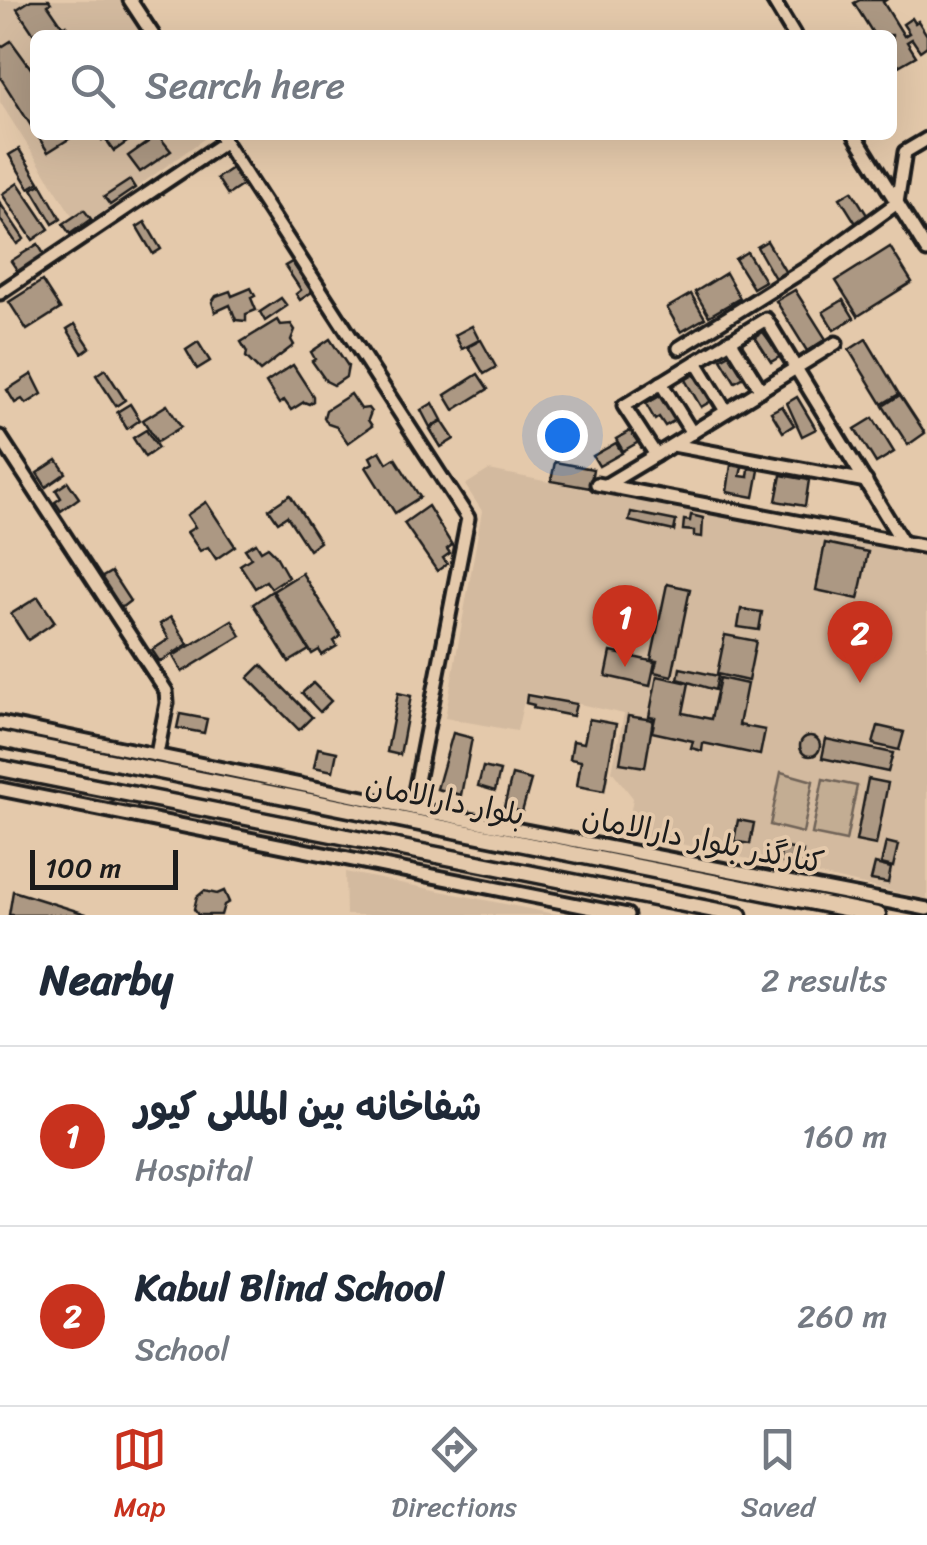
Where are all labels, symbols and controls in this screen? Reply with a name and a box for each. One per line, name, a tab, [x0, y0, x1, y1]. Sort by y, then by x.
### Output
search box	[30, 30, 897, 140]
text: Search here	[145, 52, 345, 119]
icon: search	[65, 58, 120, 113]
your location	[537, 410, 588, 461]
pin: 1	[592, 584, 658, 667]
pin: 2	[828, 600, 892, 683]
street label: بلوار دارالامان	[361, 758, 529, 842]
street label: کنارگذر بلوار دارالامان	[577, 790, 829, 890]
text: 100 m	[45, 843, 121, 892]
scale bar	[30, 845, 178, 890]
text: Nearby	[40, 943, 173, 1017]
text: 2 results	[761, 952, 887, 1009]
text: شفاخانه بین المللی کیور	[135, 1074, 481, 1141]
text: 1	[66, 1108, 79, 1165]
text: 160 m	[802, 1108, 887, 1165]
text: Hospital	[135, 1141, 252, 1198]
text: Kabul Blind School	[135, 1254, 444, 1321]
text: 2	[63, 1288, 82, 1345]
text: 260 m	[797, 1288, 887, 1345]
text: School	[135, 1321, 229, 1378]
tab: Map	[112, 1422, 167, 1531]
tab: Directions	[391, 1422, 517, 1531]
tab: Saved	[741, 1422, 815, 1531]

